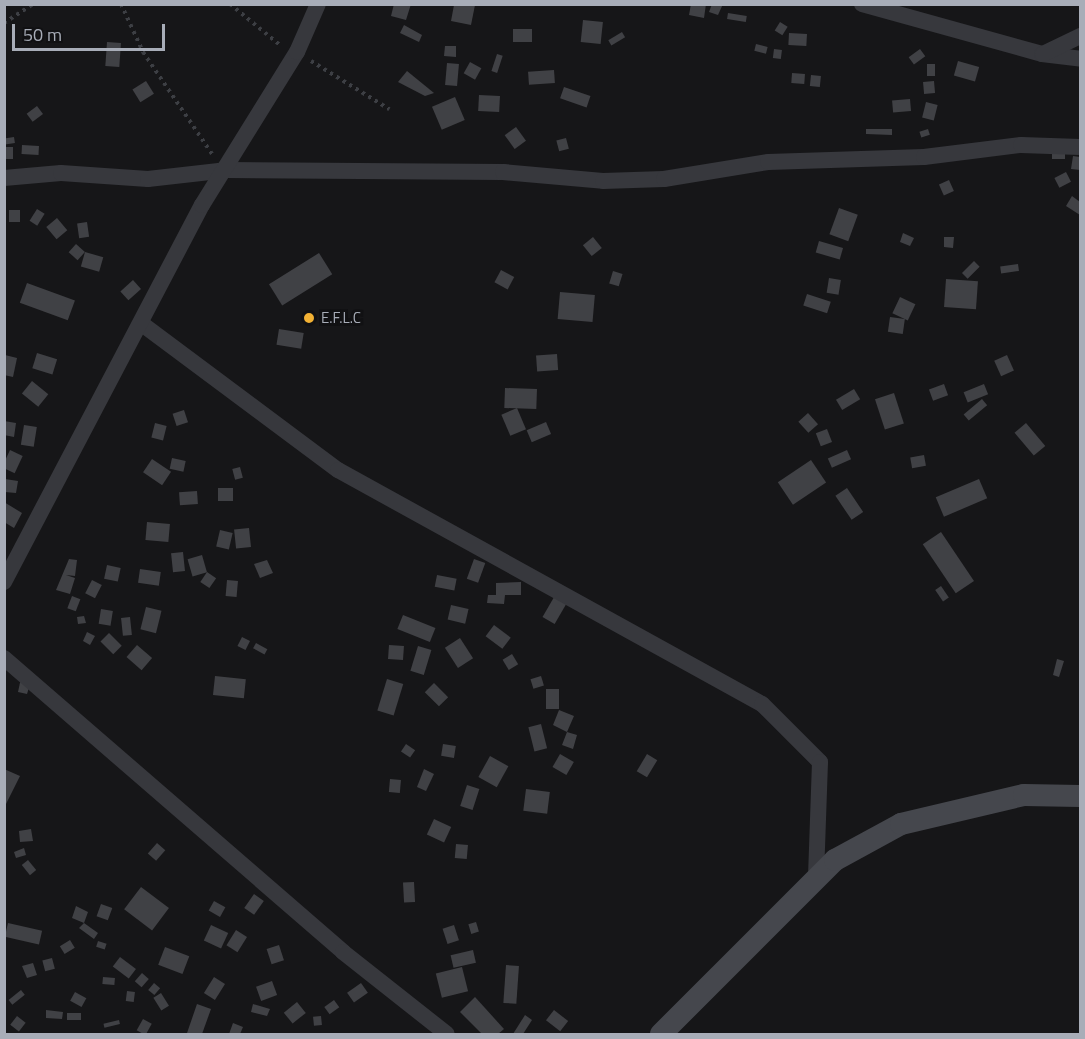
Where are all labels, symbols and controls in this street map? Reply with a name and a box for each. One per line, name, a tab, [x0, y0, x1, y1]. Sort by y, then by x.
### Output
scale bar	[15, 12, 168, 50]
text: 50 m	[23, 21, 62, 48]
place label: E.F.L.C	[321, 309, 361, 327]
marker: E.F.L.C	[302, 311, 316, 325]

